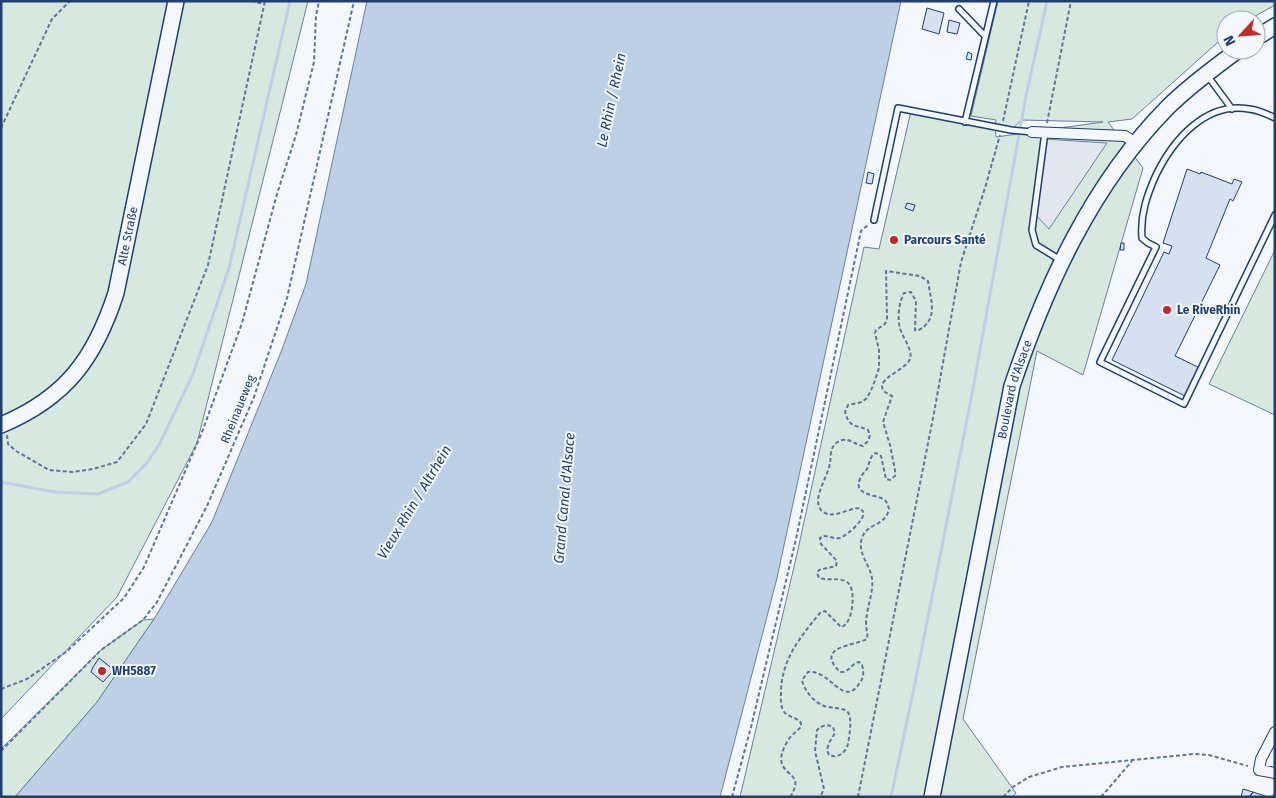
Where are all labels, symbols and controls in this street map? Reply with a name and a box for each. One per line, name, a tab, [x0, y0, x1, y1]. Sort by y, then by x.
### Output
north arrow	[1216, 10, 1266, 60]
text: N	[1220, 33, 1239, 48]
water label: Le Rhin / Rhein	[593, 51, 630, 149]
street label: Alte Straße	[115, 205, 141, 267]
place label: Parcours Santé	[904, 233, 986, 247]
marker: Parcours Santé	[888, 234, 900, 246]
place label: Le RiveRhin	[1177, 303, 1241, 317]
marker: Le RiveRhin	[1161, 304, 1173, 316]
street label: Boulevard d'Alsace	[995, 338, 1035, 440]
street label: Rheinaueweg	[218, 372, 258, 445]
water label: Grand Canal d'Alsace	[550, 432, 579, 564]
water label: Vieux Rhin / Altrhein	[374, 442, 455, 562]
place label: WH5887	[112, 664, 156, 678]
marker: WH5887	[96, 665, 108, 677]

